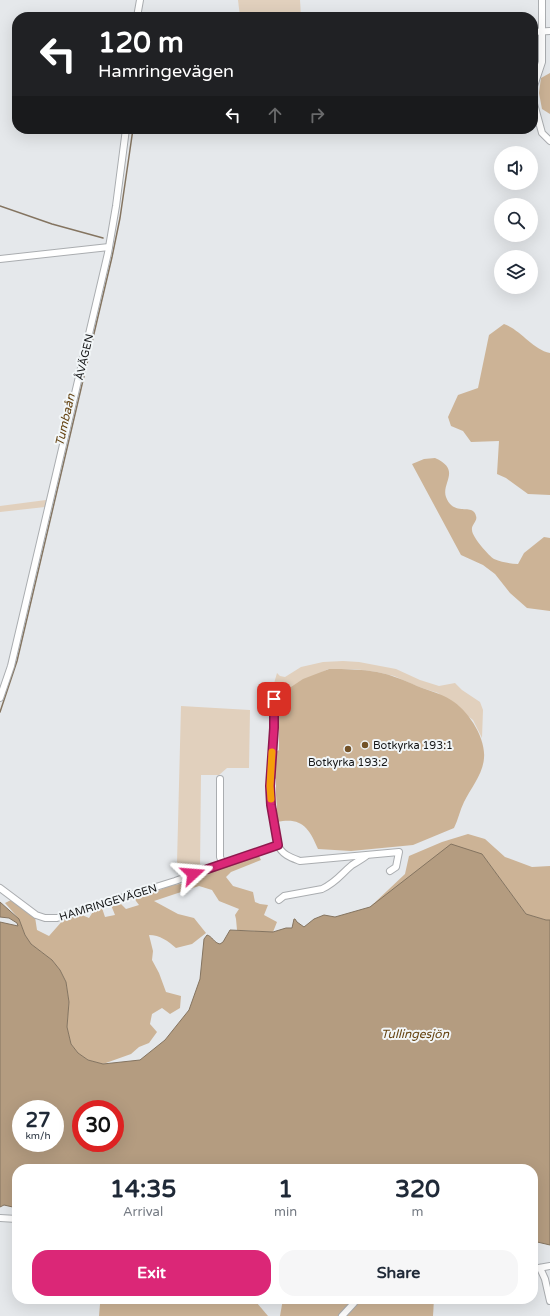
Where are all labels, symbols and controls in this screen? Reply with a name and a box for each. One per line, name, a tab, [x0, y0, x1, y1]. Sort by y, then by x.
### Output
text: 120 m	[98, 26, 184, 60]
icon: left	[32, 28, 84, 80]
text: Hamringevägen	[98, 60, 234, 82]
icon: left	[222, 104, 244, 126]
icon: ahead	[264, 104, 286, 126]
icon: right	[306, 104, 328, 126]
map controls	[494, 146, 538, 294]
button: sound	[494, 146, 538, 190]
button: search	[494, 198, 538, 242]
button: layers	[494, 250, 538, 294]
street label: ÅVÄGEN	[72, 332, 96, 382]
water label: Tumbaån	[52, 392, 78, 448]
pin	[257, 682, 291, 716]
icon: arrive	[263, 688, 285, 710]
place label: Botkyrka 193:1	[373, 739, 453, 752]
marker: Botkyrka 193:1	[360, 740, 370, 750]
marker: Botkyrka 193:2	[343, 744, 353, 754]
place label: Botkyrka 193:2	[308, 756, 388, 769]
position arrow	[172, 853, 214, 895]
street label: HAMRINGEVÄGEN	[58, 881, 159, 924]
water label: Tullingesjön	[381, 1027, 450, 1041]
speed limit sign: 30	[72, 1100, 124, 1152]
text: 27	[25, 1109, 51, 1133]
text: km/h	[25, 1130, 51, 1142]
text: 14:35	[110, 1175, 176, 1204]
text: 1	[278, 1175, 293, 1204]
text: 320	[395, 1175, 440, 1204]
text: Arrival	[123, 1204, 163, 1220]
text: min	[274, 1204, 297, 1220]
text: m	[412, 1204, 424, 1220]
button: Exit	[32, 1250, 271, 1296]
button: Share	[279, 1250, 518, 1296]

